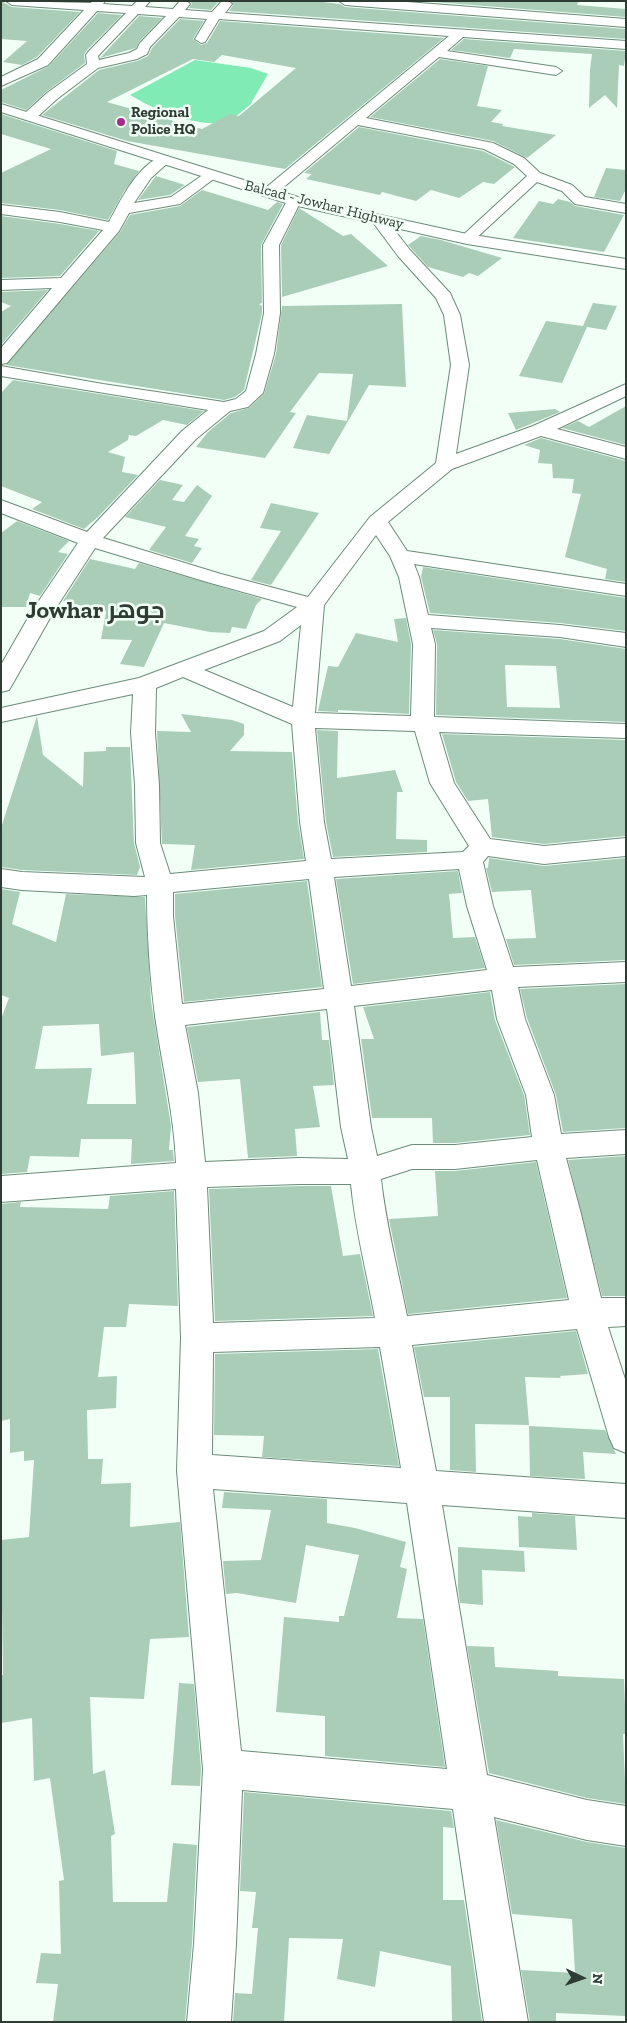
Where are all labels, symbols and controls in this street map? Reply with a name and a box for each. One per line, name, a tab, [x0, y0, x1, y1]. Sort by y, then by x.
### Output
place label: Regional Police HQ	[131, 104, 195, 139]
marker: Regional Police HQ	[115, 116, 127, 128]
street label: Balcad - Jowhar Highway	[243, 177, 405, 233]
district label: Jowhar جوهر	[25, 597, 165, 625]
north arrow	[557, 1953, 607, 2003]
text: N	[589, 1973, 606, 1985]

